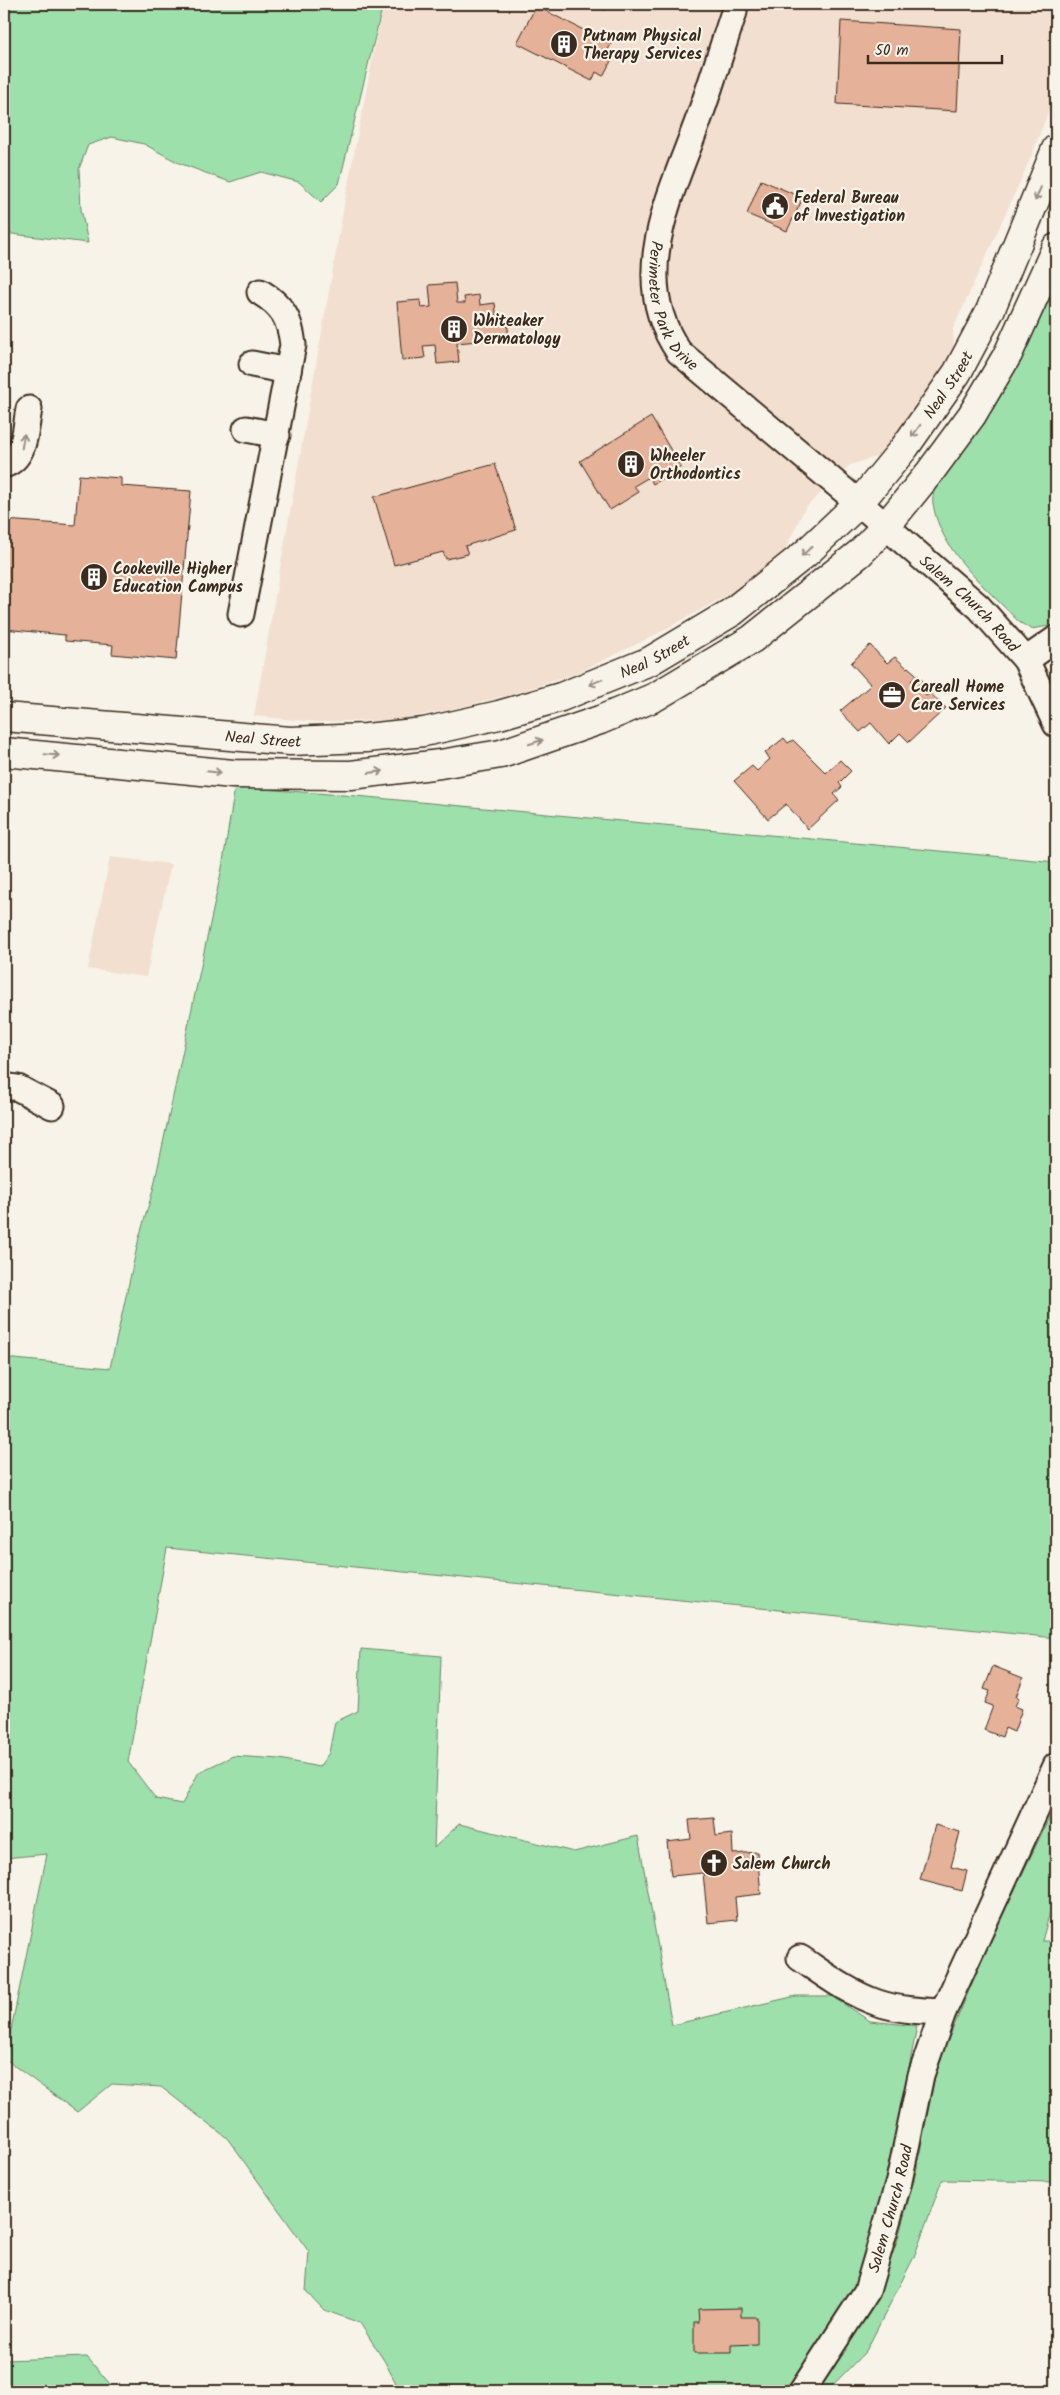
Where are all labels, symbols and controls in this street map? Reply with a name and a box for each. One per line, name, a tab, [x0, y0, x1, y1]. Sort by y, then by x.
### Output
place label: Putnam Physical Therapy Services	[583, 24, 703, 67]
building icon: Putnam Physical Therapy Services	[549, 29, 579, 59]
scale bar	[868, 32, 1001, 64]
text: 50 m	[875, 39, 909, 63]
place label: Federal Bureau of Investigation	[794, 186, 905, 229]
one-way arrow	[1032, 186, 1042, 201]
public building icon: Federal Bureau of Investigation	[760, 191, 790, 221]
street label: Perimeter Park Drive	[641, 239, 704, 377]
place label: Whiteaker Dermatology	[473, 309, 561, 352]
building icon: Whiteaker Dermatology	[439, 314, 469, 344]
street label: Neal Street	[917, 346, 981, 424]
one-way arrow	[911, 424, 921, 438]
one-way arrow	[19, 434, 29, 450]
place label: Wheeler Orthodontics	[650, 444, 741, 487]
building icon: Wheeler Orthodontics	[616, 449, 646, 479]
one-way arrow	[801, 545, 814, 557]
street label: Salem Church Road	[913, 549, 1025, 659]
place label: Cookeville Higher Education Campus	[113, 557, 243, 600]
building icon: Cookeville Higher Education Campus	[79, 562, 109, 592]
street label: Neal Street	[616, 628, 696, 686]
place label: Careall Home Care Services	[911, 675, 1006, 718]
one-way arrow	[589, 678, 605, 687]
office icon: Careall Home Care Services	[877, 680, 907, 710]
street label: Neal Street	[224, 725, 303, 755]
one-way arrow	[527, 737, 543, 747]
one-way arrow	[44, 751, 60, 760]
one-way arrow	[206, 767, 222, 777]
one-way arrow	[368, 767, 384, 777]
church icon: Salem Church	[699, 1848, 729, 1878]
place label: Salem Church	[733, 1852, 831, 1877]
street label: Salem Church Road	[862, 2142, 920, 2276]

